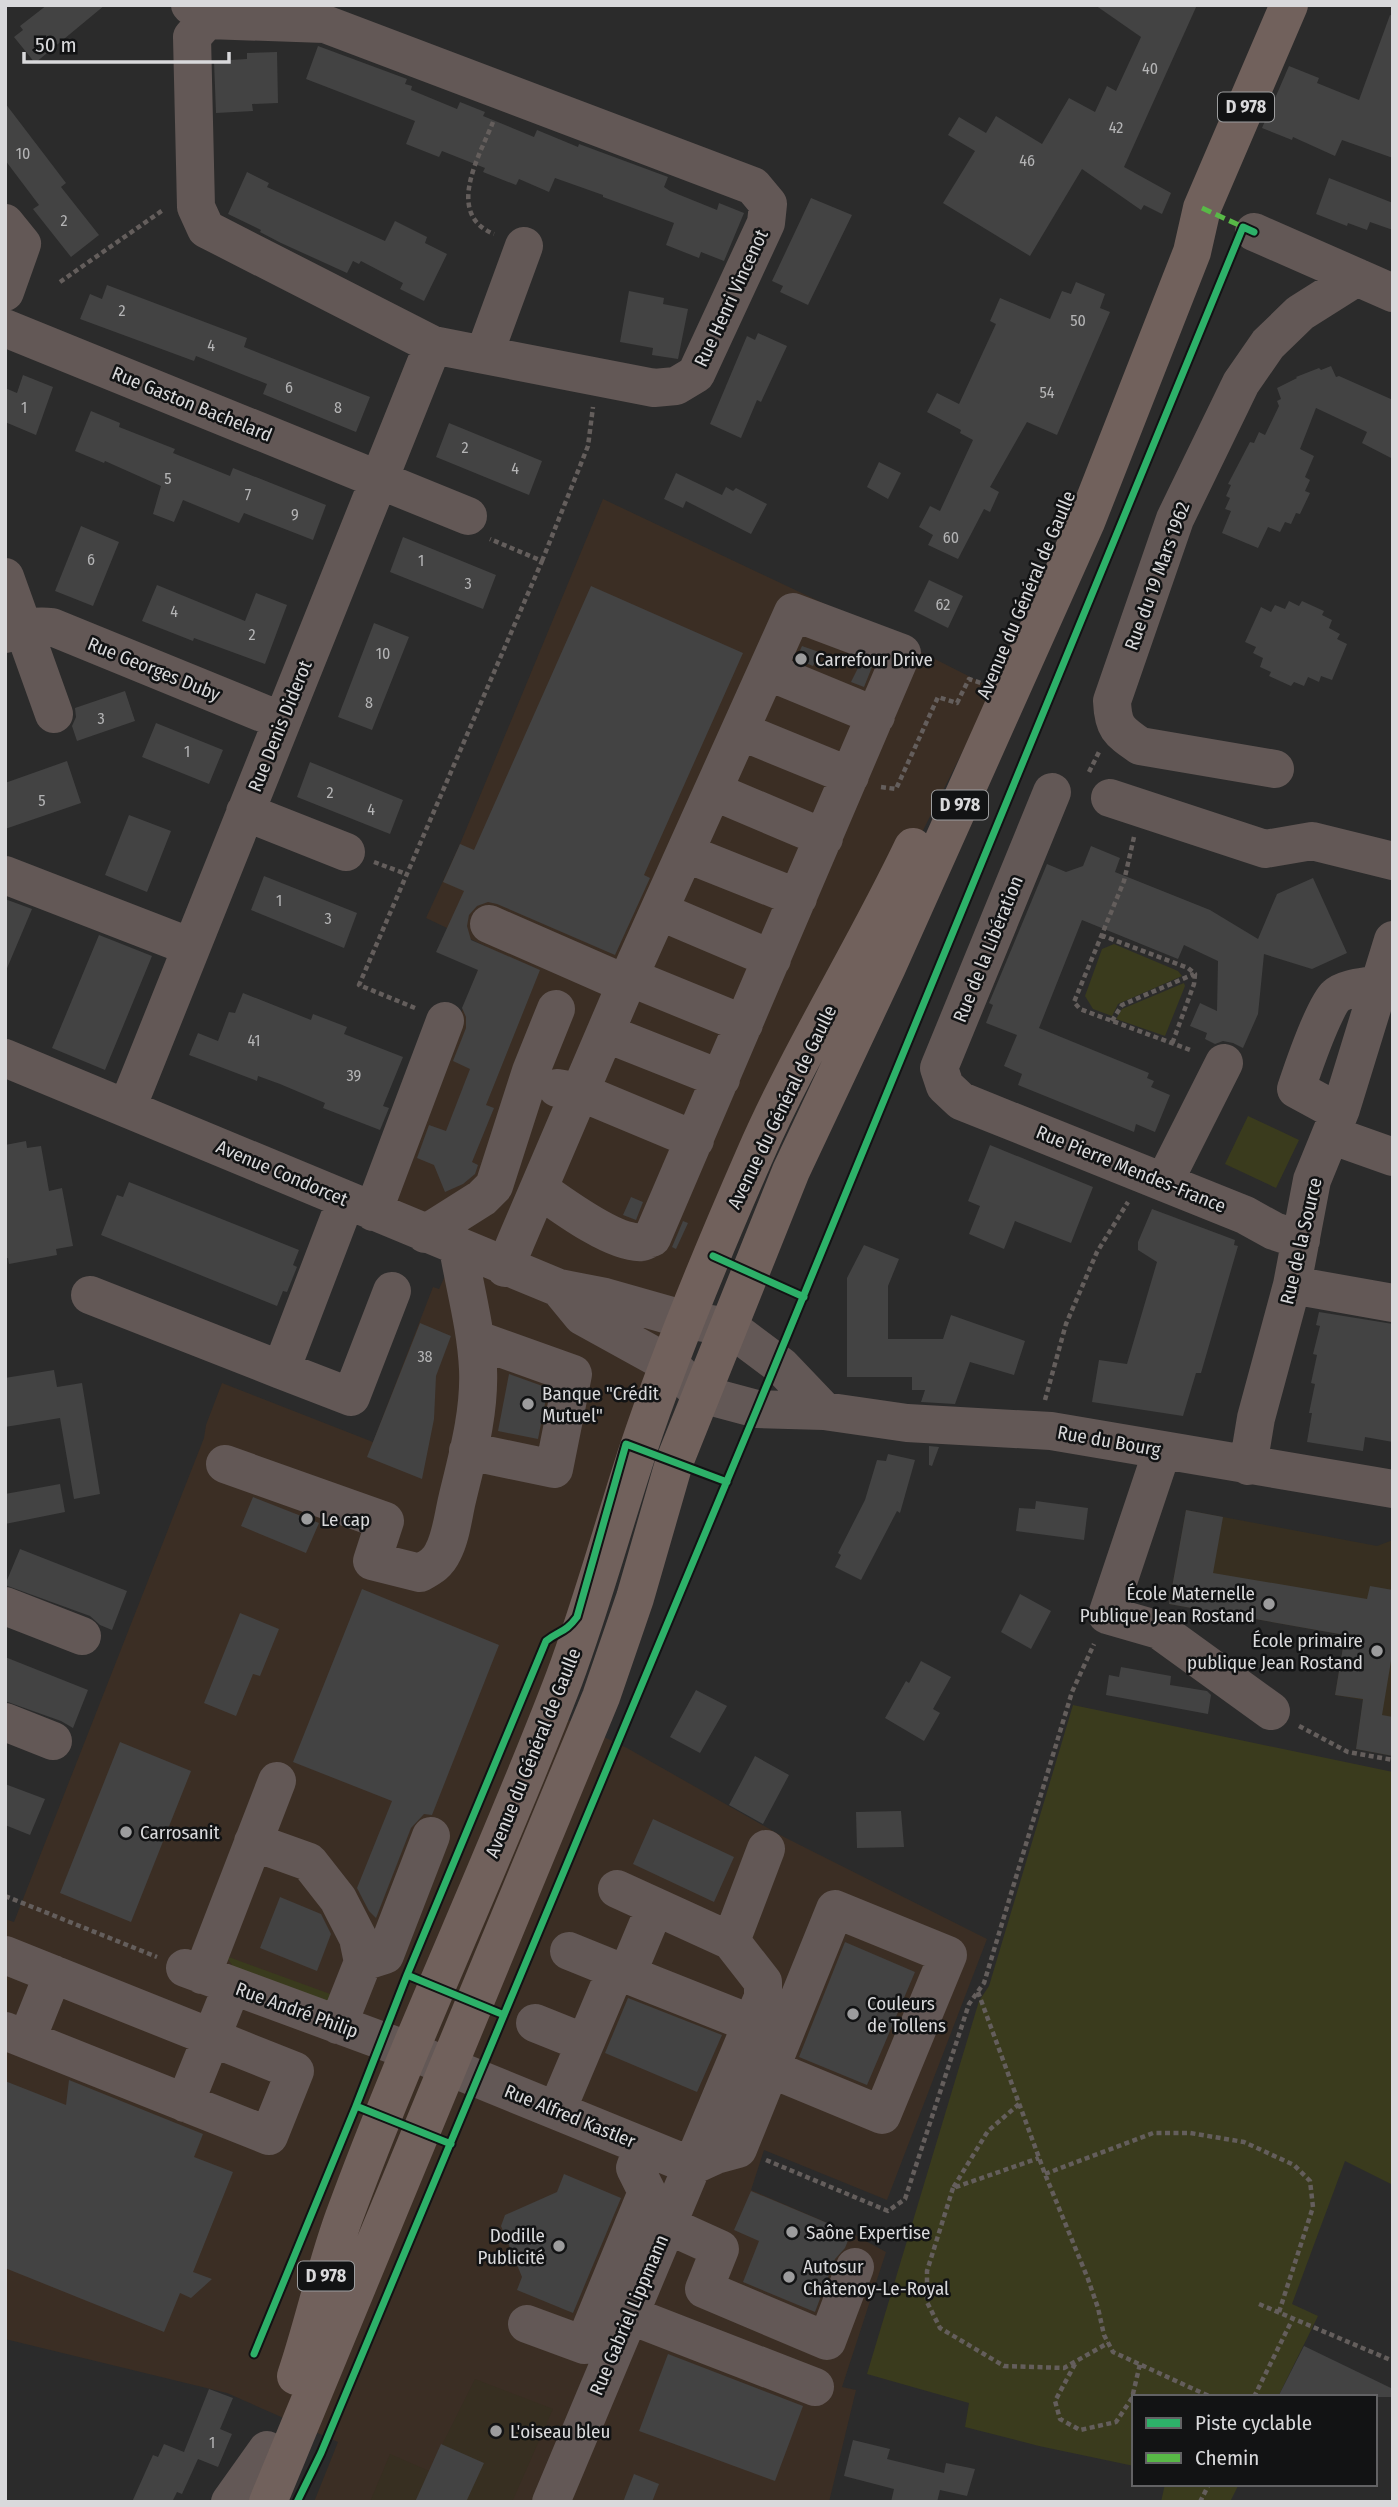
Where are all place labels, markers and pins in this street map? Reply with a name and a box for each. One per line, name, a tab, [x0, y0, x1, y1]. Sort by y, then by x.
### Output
place label: Carrefour Drive	[815, 648, 933, 671]
marker: Carrefour Drive	[793, 651, 809, 667]
place label: Banque "Crédit Mutuel"	[542, 1382, 660, 1427]
marker: Banque "Crédit Mutuel"	[520, 1396, 536, 1412]
place label: Le cap	[321, 1508, 370, 1531]
marker: Le cap	[299, 1511, 315, 1527]
place label: École Maternelle Publique Jean Rostand	[1080, 1582, 1255, 1627]
marker: École Maternelle Publique Jean Rostand	[1261, 1596, 1277, 1612]
place label: École primaire publique Jean Rostand	[1187, 1629, 1363, 1674]
marker: École primaire publique Jean Rostand	[1369, 1643, 1385, 1659]
place label: Carrosanit	[140, 1821, 221, 1844]
marker: Carrosanit	[118, 1824, 134, 1840]
place label: Couleurs de Tollens	[867, 1992, 946, 2037]
marker: Couleurs de Tollens	[845, 2006, 861, 2022]
place label: Saône Expertise	[806, 2221, 930, 2244]
place label: Dodille Publicité	[477, 2224, 545, 2269]
marker: Saône Expertise	[784, 2224, 800, 2240]
marker: Dodille Publicité	[551, 2238, 567, 2254]
place label: Autosur Châtenoy-Le-Royal	[803, 2255, 949, 2300]
marker: Autosur Châtenoy-Le-Royal	[781, 2269, 797, 2285]
place label: L'oiseau bleu	[510, 2420, 610, 2443]
marker: L'oiseau bleu	[488, 2423, 504, 2439]

